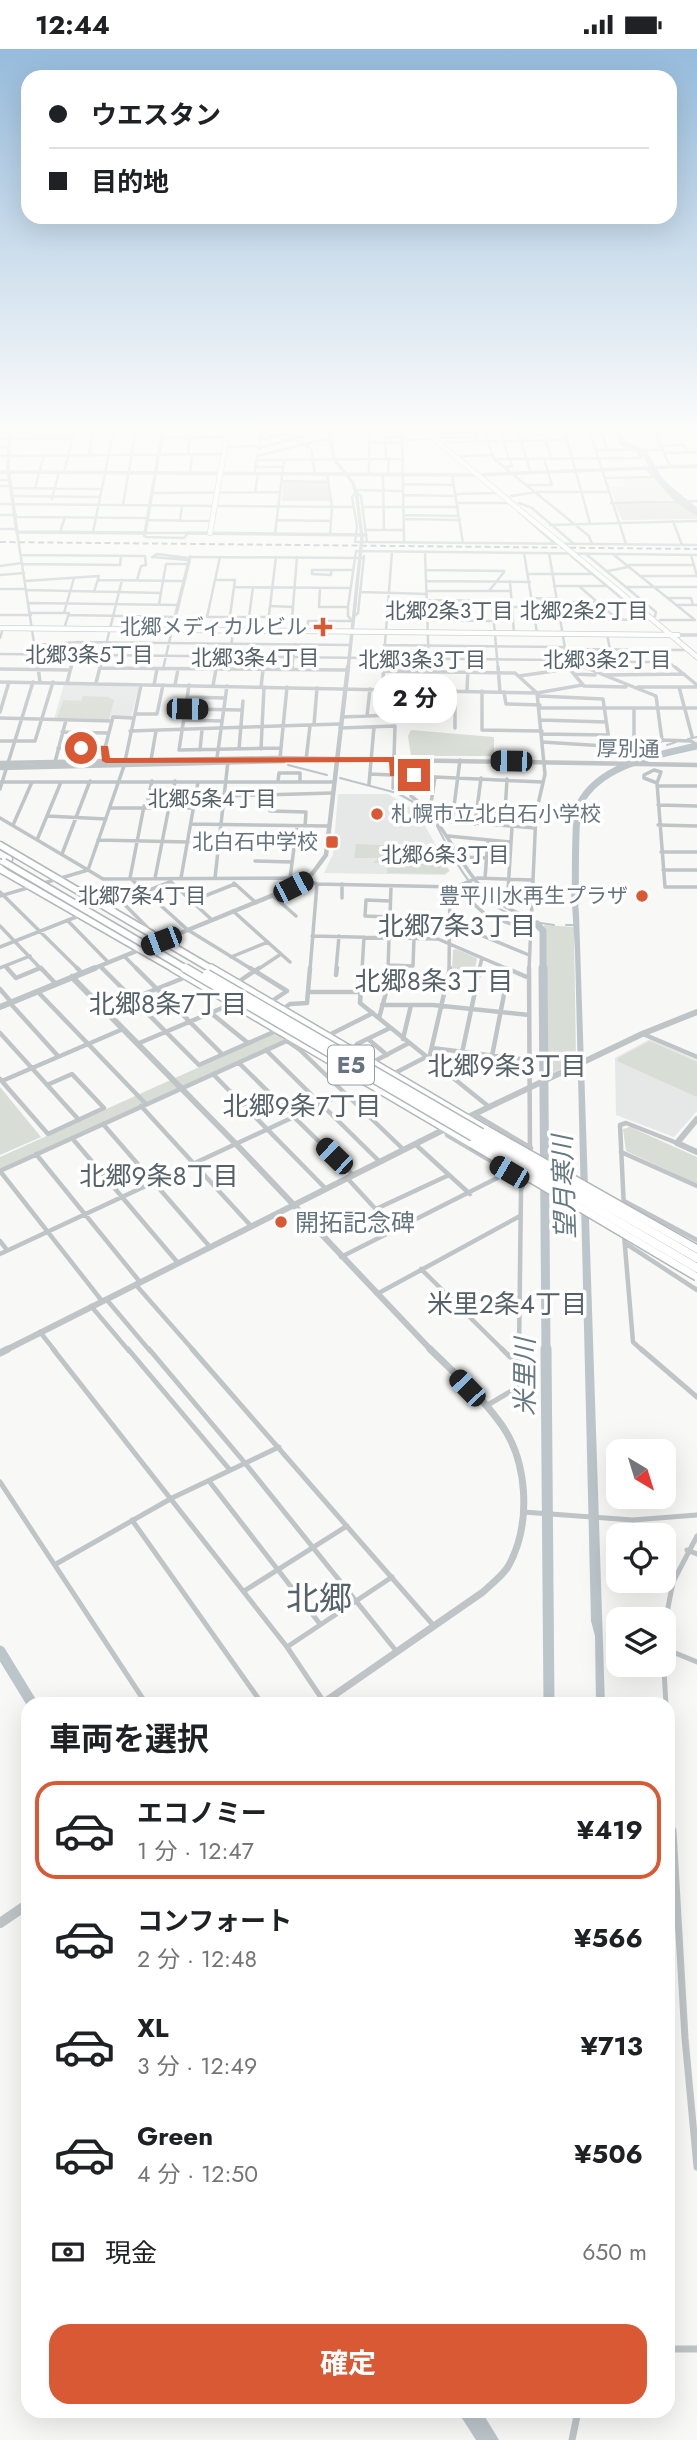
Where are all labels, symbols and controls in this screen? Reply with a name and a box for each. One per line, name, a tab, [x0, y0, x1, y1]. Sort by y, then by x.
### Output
text: 12:44	[35, 6, 110, 44]
text: ウエスタン	[91, 96, 221, 134]
text: 目的地	[91, 163, 169, 201]
district label: 北郷2条3丁目	[385, 596, 513, 626]
district label: 北郷2条2丁目	[520, 596, 648, 626]
place label: 北郷メディカルビル	[119, 612, 307, 642]
marker: 北郷メディカルビル	[313, 617, 333, 637]
district label: 北郷3条5丁目	[25, 640, 153, 670]
district label: 北郷3条4丁目	[191, 643, 319, 673]
district label: 北郷3条3丁目	[358, 645, 486, 675]
district label: 北郷3条2丁目	[543, 645, 671, 675]
callout: 2 分	[372, 673, 456, 723]
text: 2 分	[393, 681, 438, 715]
car	[166, 698, 209, 720]
route start	[65, 732, 97, 764]
street label: 厚別通	[596, 733, 660, 765]
car	[490, 750, 533, 772]
route end	[398, 759, 430, 791]
district label: 北郷5条4丁目	[147, 784, 277, 814]
place label: 札幌市立北白石小学校	[391, 799, 601, 829]
marker: 札幌市立北白石小学校	[369, 806, 385, 822]
place label: 北白石中学校	[192, 827, 318, 857]
marker: 北白石中学校	[324, 834, 340, 850]
district label: 北郷6条3丁目	[381, 840, 509, 870]
car	[270, 868, 317, 906]
district label: 北郷7条4丁目	[78, 881, 206, 911]
place label: 豊平川水再生プラザ	[439, 881, 628, 911]
marker: 豊平川水再生プラザ	[634, 888, 650, 904]
district label: 北郷7条3丁目	[378, 907, 536, 945]
car	[138, 924, 185, 958]
district label: 北郷8条3丁目	[355, 962, 513, 1000]
district label: 北郷8条7丁目	[89, 985, 247, 1023]
road number: E5	[328, 1045, 374, 1085]
district label: 北郷9条3丁目	[427, 1047, 587, 1085]
district label: 北郷9条7丁目	[223, 1087, 381, 1125]
water label: 望月寒川	[543, 1131, 585, 1240]
car	[312, 1134, 357, 1178]
car	[486, 1152, 533, 1192]
district label: 北郷9条8丁目	[79, 1157, 239, 1195]
place label: 開拓記念碑	[295, 1205, 415, 1240]
marker: 開拓記念碑	[273, 1214, 289, 1230]
district label: 米里2条4丁目	[427, 1285, 587, 1323]
water label: 米里川	[506, 1335, 544, 1416]
car	[445, 1366, 490, 1410]
north arrow	[606, 1439, 676, 1509]
map controls	[606, 1439, 676, 1677]
button: locate	[606, 1523, 676, 1593]
district label: 北郷	[286, 1575, 352, 1622]
button: layers	[606, 1607, 676, 1677]
text: 車両を選択	[49, 1716, 209, 1762]
text: エコノミー	[137, 1794, 267, 1832]
icon: car	[53, 1799, 116, 1862]
text: ¥419	[577, 1811, 643, 1849]
text: 1 分 · 12:47	[137, 1834, 254, 1868]
text: コンフォート	[137, 1902, 292, 1940]
icon: car	[53, 1907, 116, 1970]
text: ¥566	[574, 1919, 643, 1957]
text: 2 分 · 12:48	[137, 1942, 257, 1976]
text: XL	[137, 2009, 169, 2047]
icon: car	[53, 2015, 116, 2078]
text: ¥713	[581, 2027, 643, 2065]
text: 3 分 · 12:49	[137, 2049, 257, 2083]
text: Green	[137, 2117, 213, 2155]
icon: car	[53, 2123, 116, 2186]
text: ¥506	[574, 2135, 643, 2173]
text: 4 分 · 12:50	[137, 2157, 258, 2191]
icon: cash	[49, 2233, 87, 2271]
text: 現金	[105, 2234, 157, 2272]
text: 650 m	[582, 2235, 647, 2269]
button: 確定	[49, 2324, 647, 2404]

